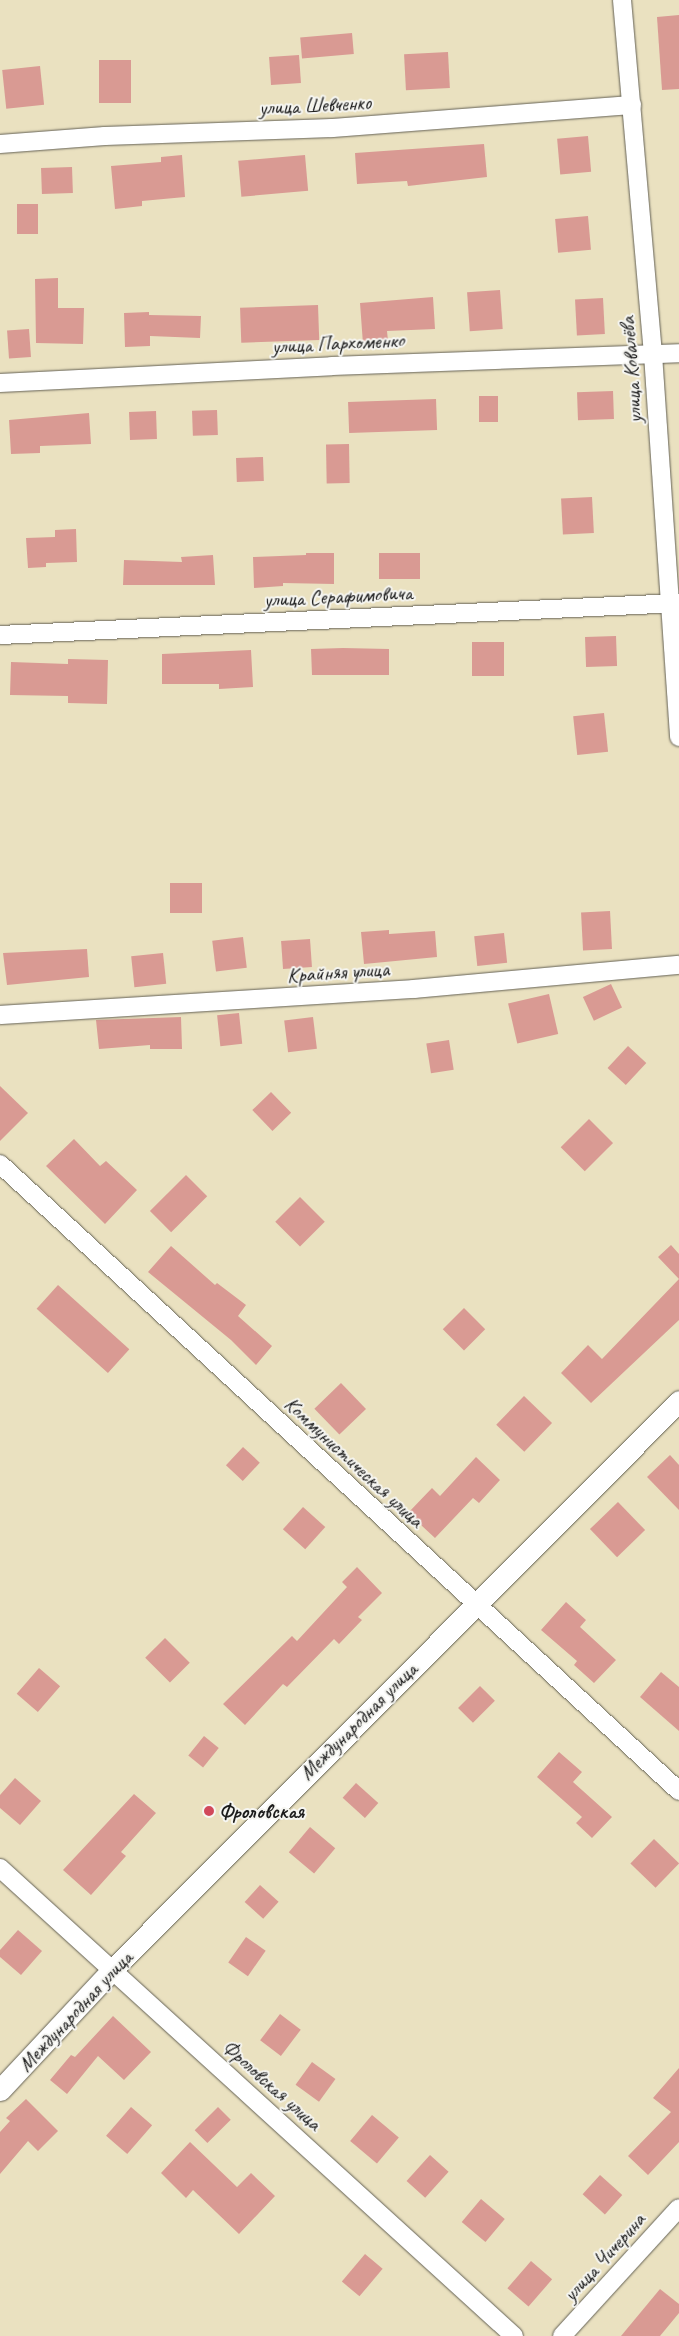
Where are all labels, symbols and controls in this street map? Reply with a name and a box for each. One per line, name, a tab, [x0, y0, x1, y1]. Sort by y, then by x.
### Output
street label: улица Шевченко	[258, 89, 372, 121]
street label: улица Ковалёва	[615, 316, 647, 424]
street label: улица Пархоменко	[272, 327, 404, 359]
street label: улица Серафимовича	[264, 580, 412, 612]
street label: Крайняя улица	[285, 956, 391, 988]
street label: Коммунистическая улица	[279, 1391, 429, 1533]
street label: Международная улица	[294, 1657, 422, 1785]
place label: Фроловская	[219, 1798, 304, 1824]
marker: Фроловская	[203, 1805, 215, 1817]
street label: Международная улица	[13, 1945, 137, 2077]
street label: Фроловская улица	[217, 2034, 327, 2136]
street label: улица Чичерина	[557, 2207, 651, 2307]

